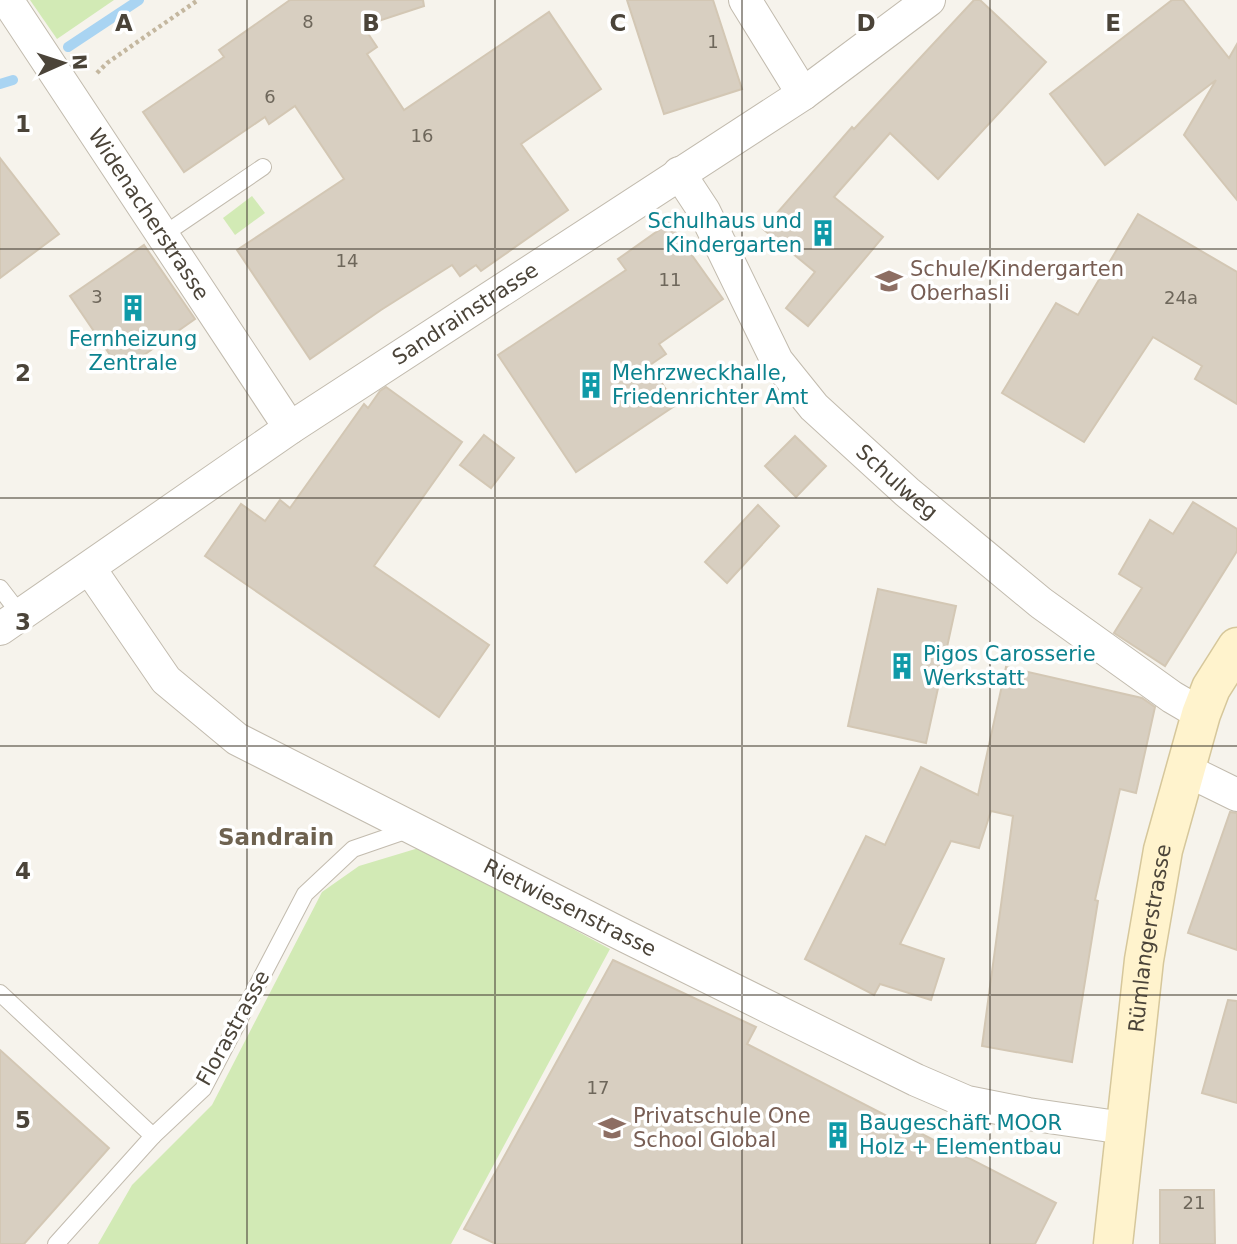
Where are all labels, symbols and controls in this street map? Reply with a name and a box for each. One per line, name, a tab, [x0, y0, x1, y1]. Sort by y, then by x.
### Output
text: A	[115, 10, 133, 36]
text: B	[362, 10, 380, 36]
text: C	[610, 10, 626, 36]
text: D	[856, 10, 876, 36]
text: E	[1105, 10, 1121, 36]
house number: 8	[302, 11, 314, 32]
north arrow	[28, 28, 98, 98]
house number: 1	[707, 31, 719, 52]
text: N	[69, 54, 91, 71]
house number: 6	[264, 86, 276, 107]
text: 1	[15, 111, 31, 137]
street label: Widenacherstrasse	[83, 124, 214, 305]
house number: 16	[411, 125, 433, 146]
place label: Schulhaus und Kindergarten	[648, 209, 802, 257]
building icon: Schulhaus und Kindergarten	[808, 218, 838, 248]
house number: 14	[336, 250, 358, 271]
place label: Schule/Kindergarten Oberhasli	[910, 257, 1124, 305]
street label: Sandrainstrasse	[388, 258, 543, 370]
school or university icon: Schule/Kindergarten Oberhasli	[874, 266, 904, 296]
house number: 11	[659, 269, 681, 290]
house number: 3	[91, 286, 103, 307]
house number: 24a	[1164, 287, 1198, 308]
building icon: Fernheizung Zentrale	[118, 293, 148, 323]
place label: Fernheizung Zentrale	[69, 327, 197, 375]
text: 2	[15, 360, 31, 386]
place label: Mehrzweckhalle, Friedenrichter Amt	[612, 361, 808, 409]
building icon: Mehrzweckhalle, Friedenrichter Amt	[576, 370, 606, 400]
street label: Schulweg	[851, 439, 942, 524]
text: 3	[15, 609, 31, 635]
place label: Pigos Carosserie Werkstatt	[923, 642, 1096, 690]
building icon: Pigos Carosserie Werkstatt	[887, 651, 917, 681]
district label: Sandrain	[218, 824, 334, 850]
street label: Rümlangerstrasse	[1124, 842, 1176, 1034]
street label: Rietwiesenstrasse	[479, 854, 660, 961]
text: 4	[15, 858, 31, 884]
street label: Florastrasse	[192, 966, 274, 1090]
house number: 17	[587, 1077, 609, 1098]
place label: Privatschule One School Global	[633, 1104, 811, 1152]
text: 5	[15, 1107, 31, 1133]
place label: Baugeschäft MOOR Holz + Elementbau	[859, 1111, 1062, 1159]
school or university icon: Privatschule One School Global	[597, 1113, 627, 1143]
building icon: Baugeschäft MOOR Holz + Elementbau	[823, 1120, 853, 1150]
house number: 21	[1183, 1192, 1205, 1213]

